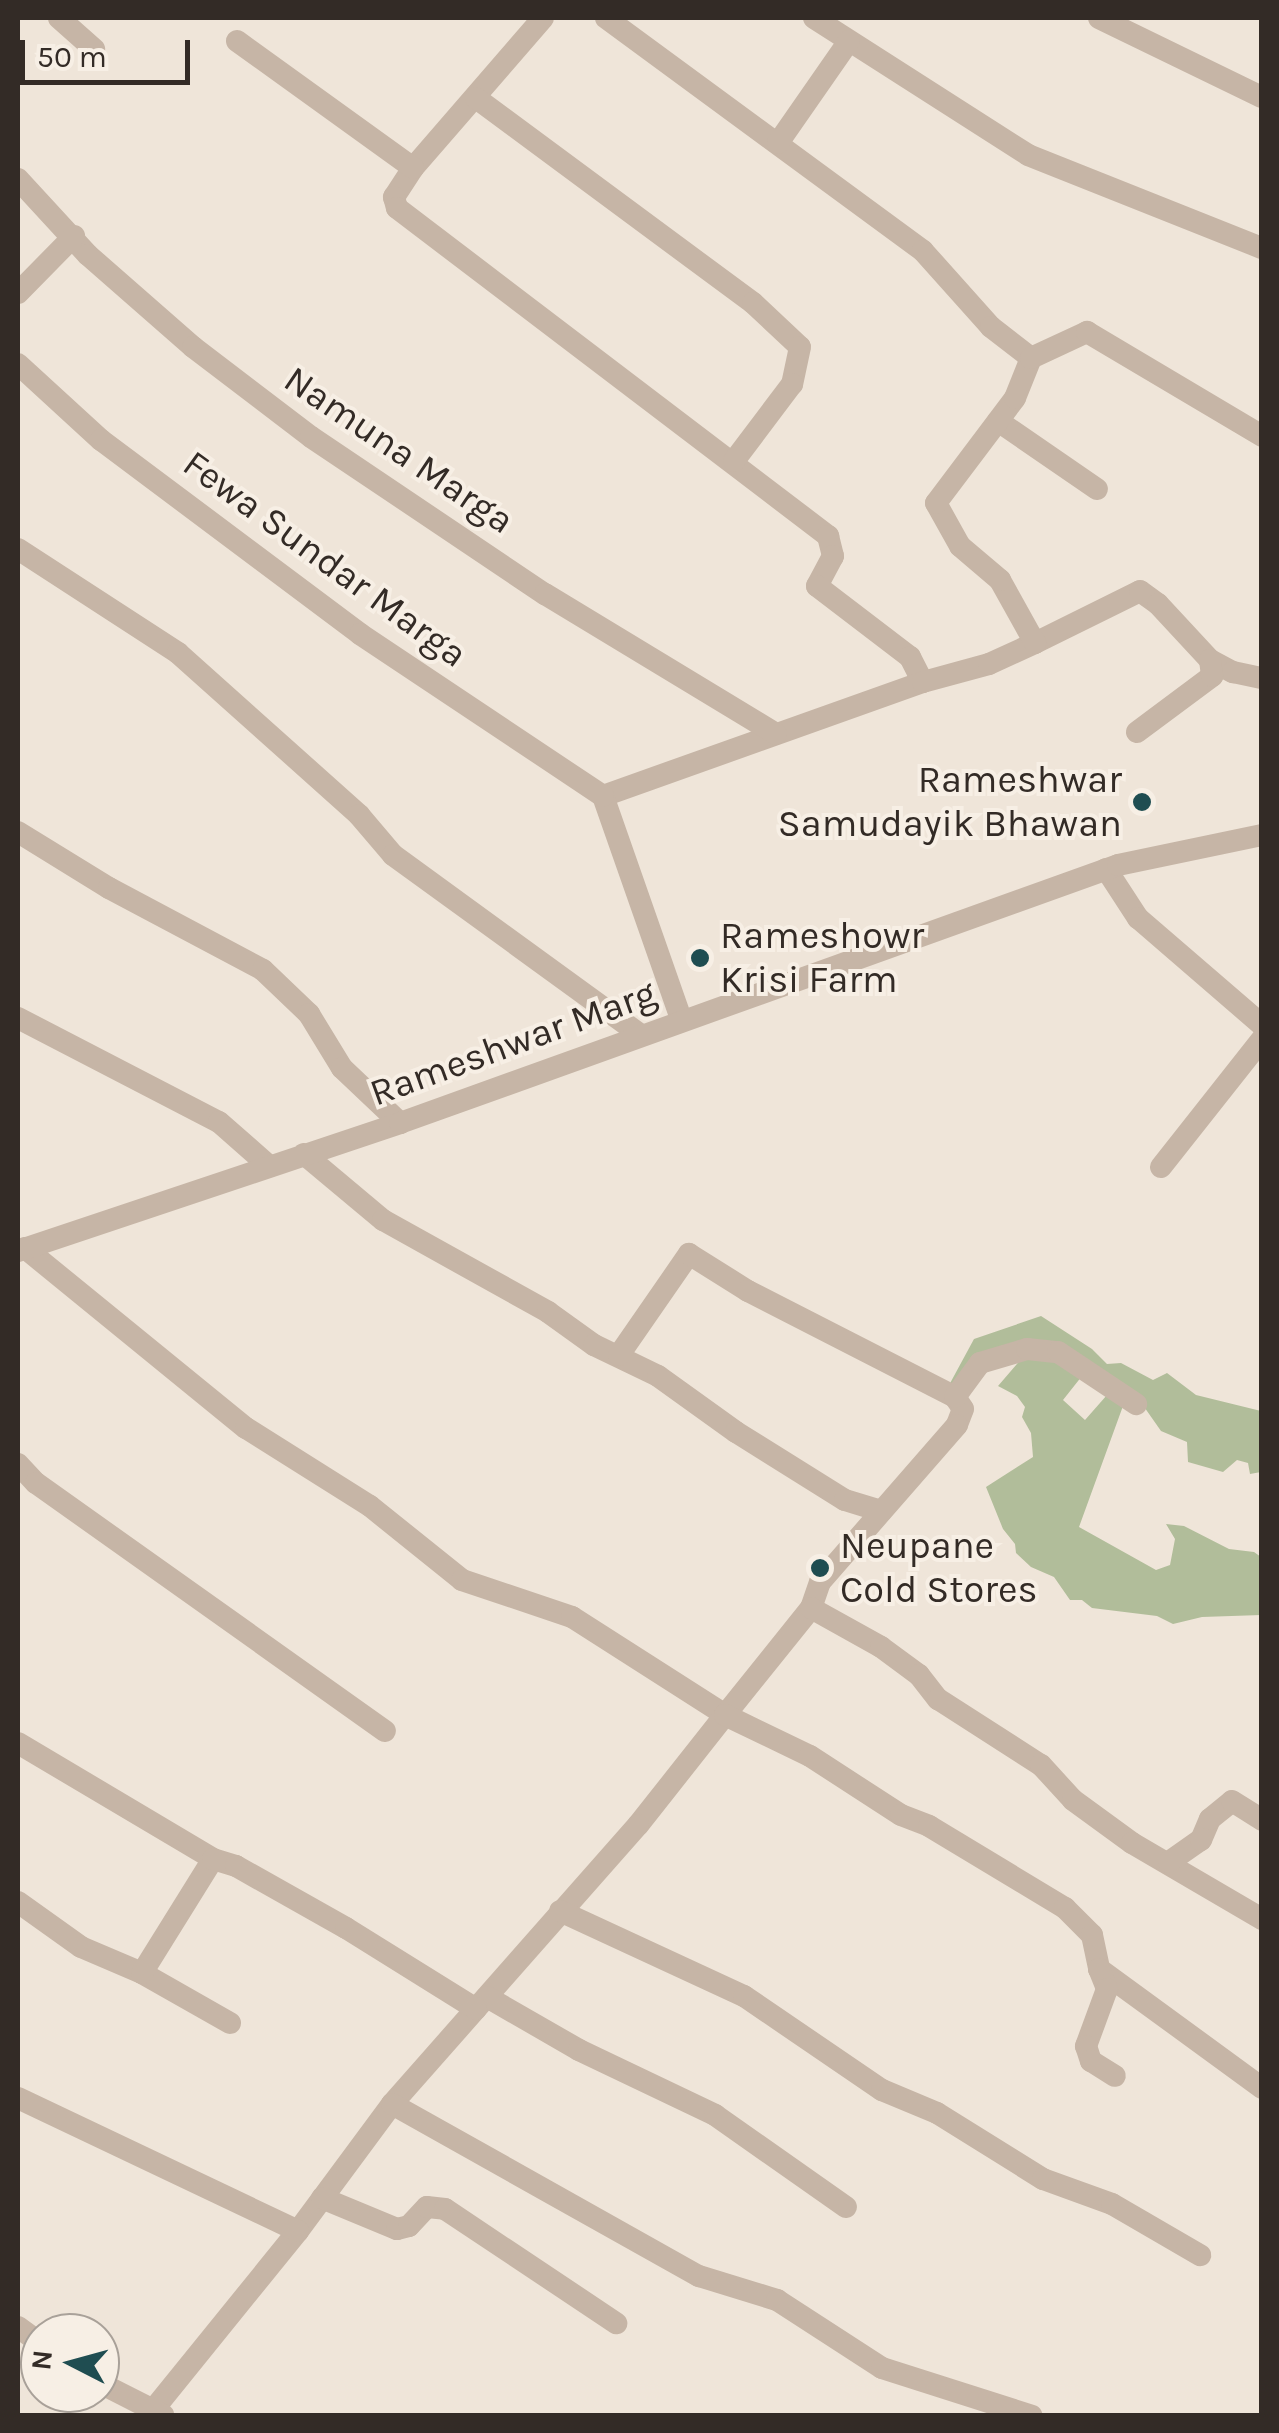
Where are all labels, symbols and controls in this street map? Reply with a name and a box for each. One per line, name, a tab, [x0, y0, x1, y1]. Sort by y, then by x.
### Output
scale bar	[25, 20, 195, 82]
text: 50 m	[37, 39, 107, 75]
street label: Namuna Marga	[276, 356, 522, 544]
street label: Fewa Sundar Marga	[174, 441, 476, 677]
place label: Rameshwar Samudayik Bhawan	[778, 757, 1122, 846]
marker: Rameshwar Samudayik Bhawan	[1131, 791, 1153, 813]
place label: Rameshowr Krisi Farm	[720, 913, 924, 1002]
marker: Rameshowr Krisi Farm	[689, 947, 711, 969]
street label: Rameshwar Marg	[364, 970, 662, 1116]
place label: Neupane Cold Stores	[840, 1523, 1037, 1612]
marker: Neupane Cold Stores	[809, 1557, 831, 1579]
north arrow	[20, 2313, 120, 2413]
text: N	[24, 2348, 59, 2372]

